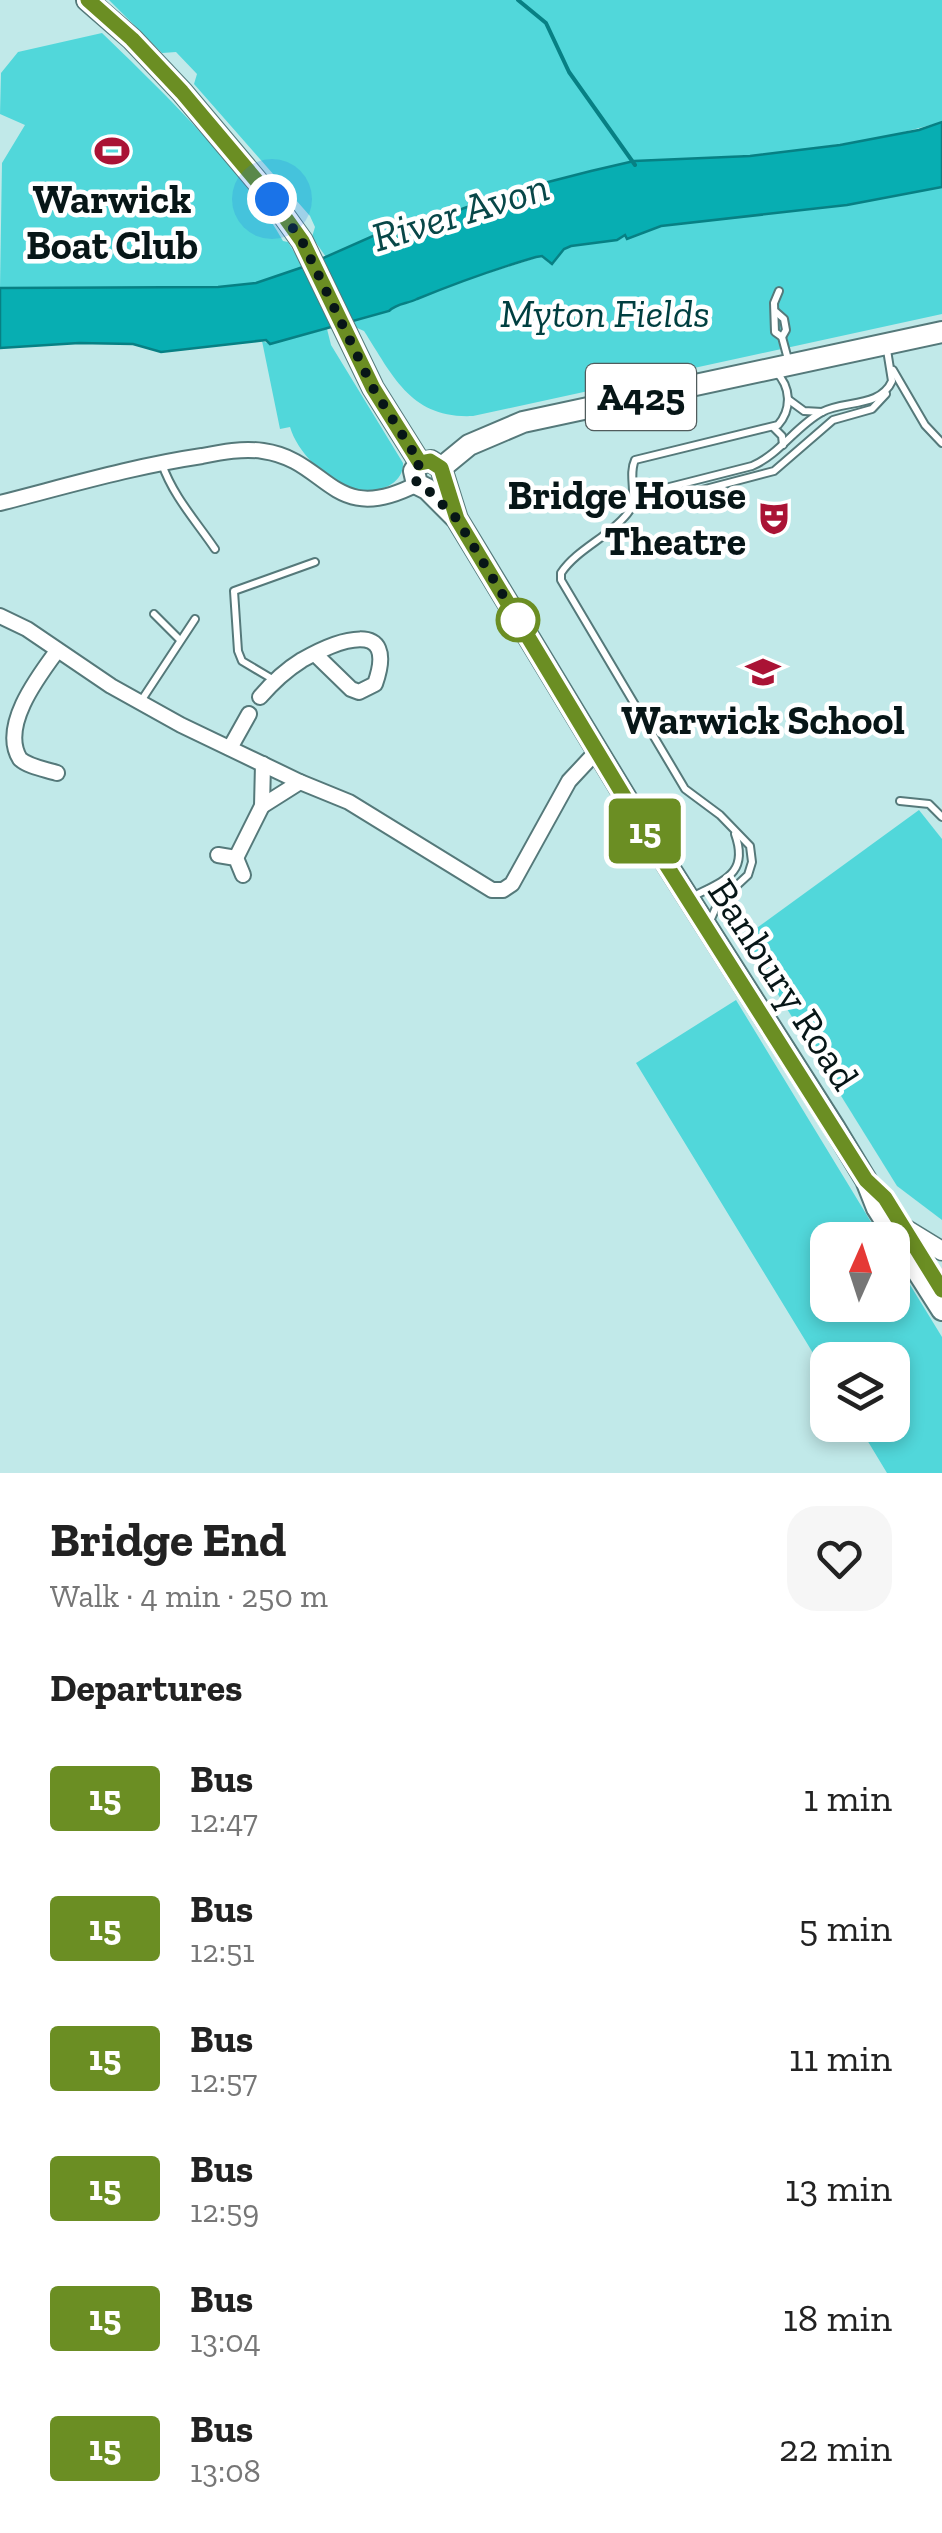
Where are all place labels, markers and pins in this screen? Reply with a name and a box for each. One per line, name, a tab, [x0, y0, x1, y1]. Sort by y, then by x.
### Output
sports icon: Warwick Boat Club	[93, 132, 131, 170]
place label: Warwick Boat Club	[26, 175, 198, 269]
place label: Bridge House Theatre	[508, 471, 746, 565]
theatre icon: Bridge House Theatre	[755, 499, 793, 537]
unlabelled marker	[497, 599, 539, 641]
school or university icon: Warwick School	[744, 653, 782, 691]
place label: Warwick School	[621, 696, 905, 744]

